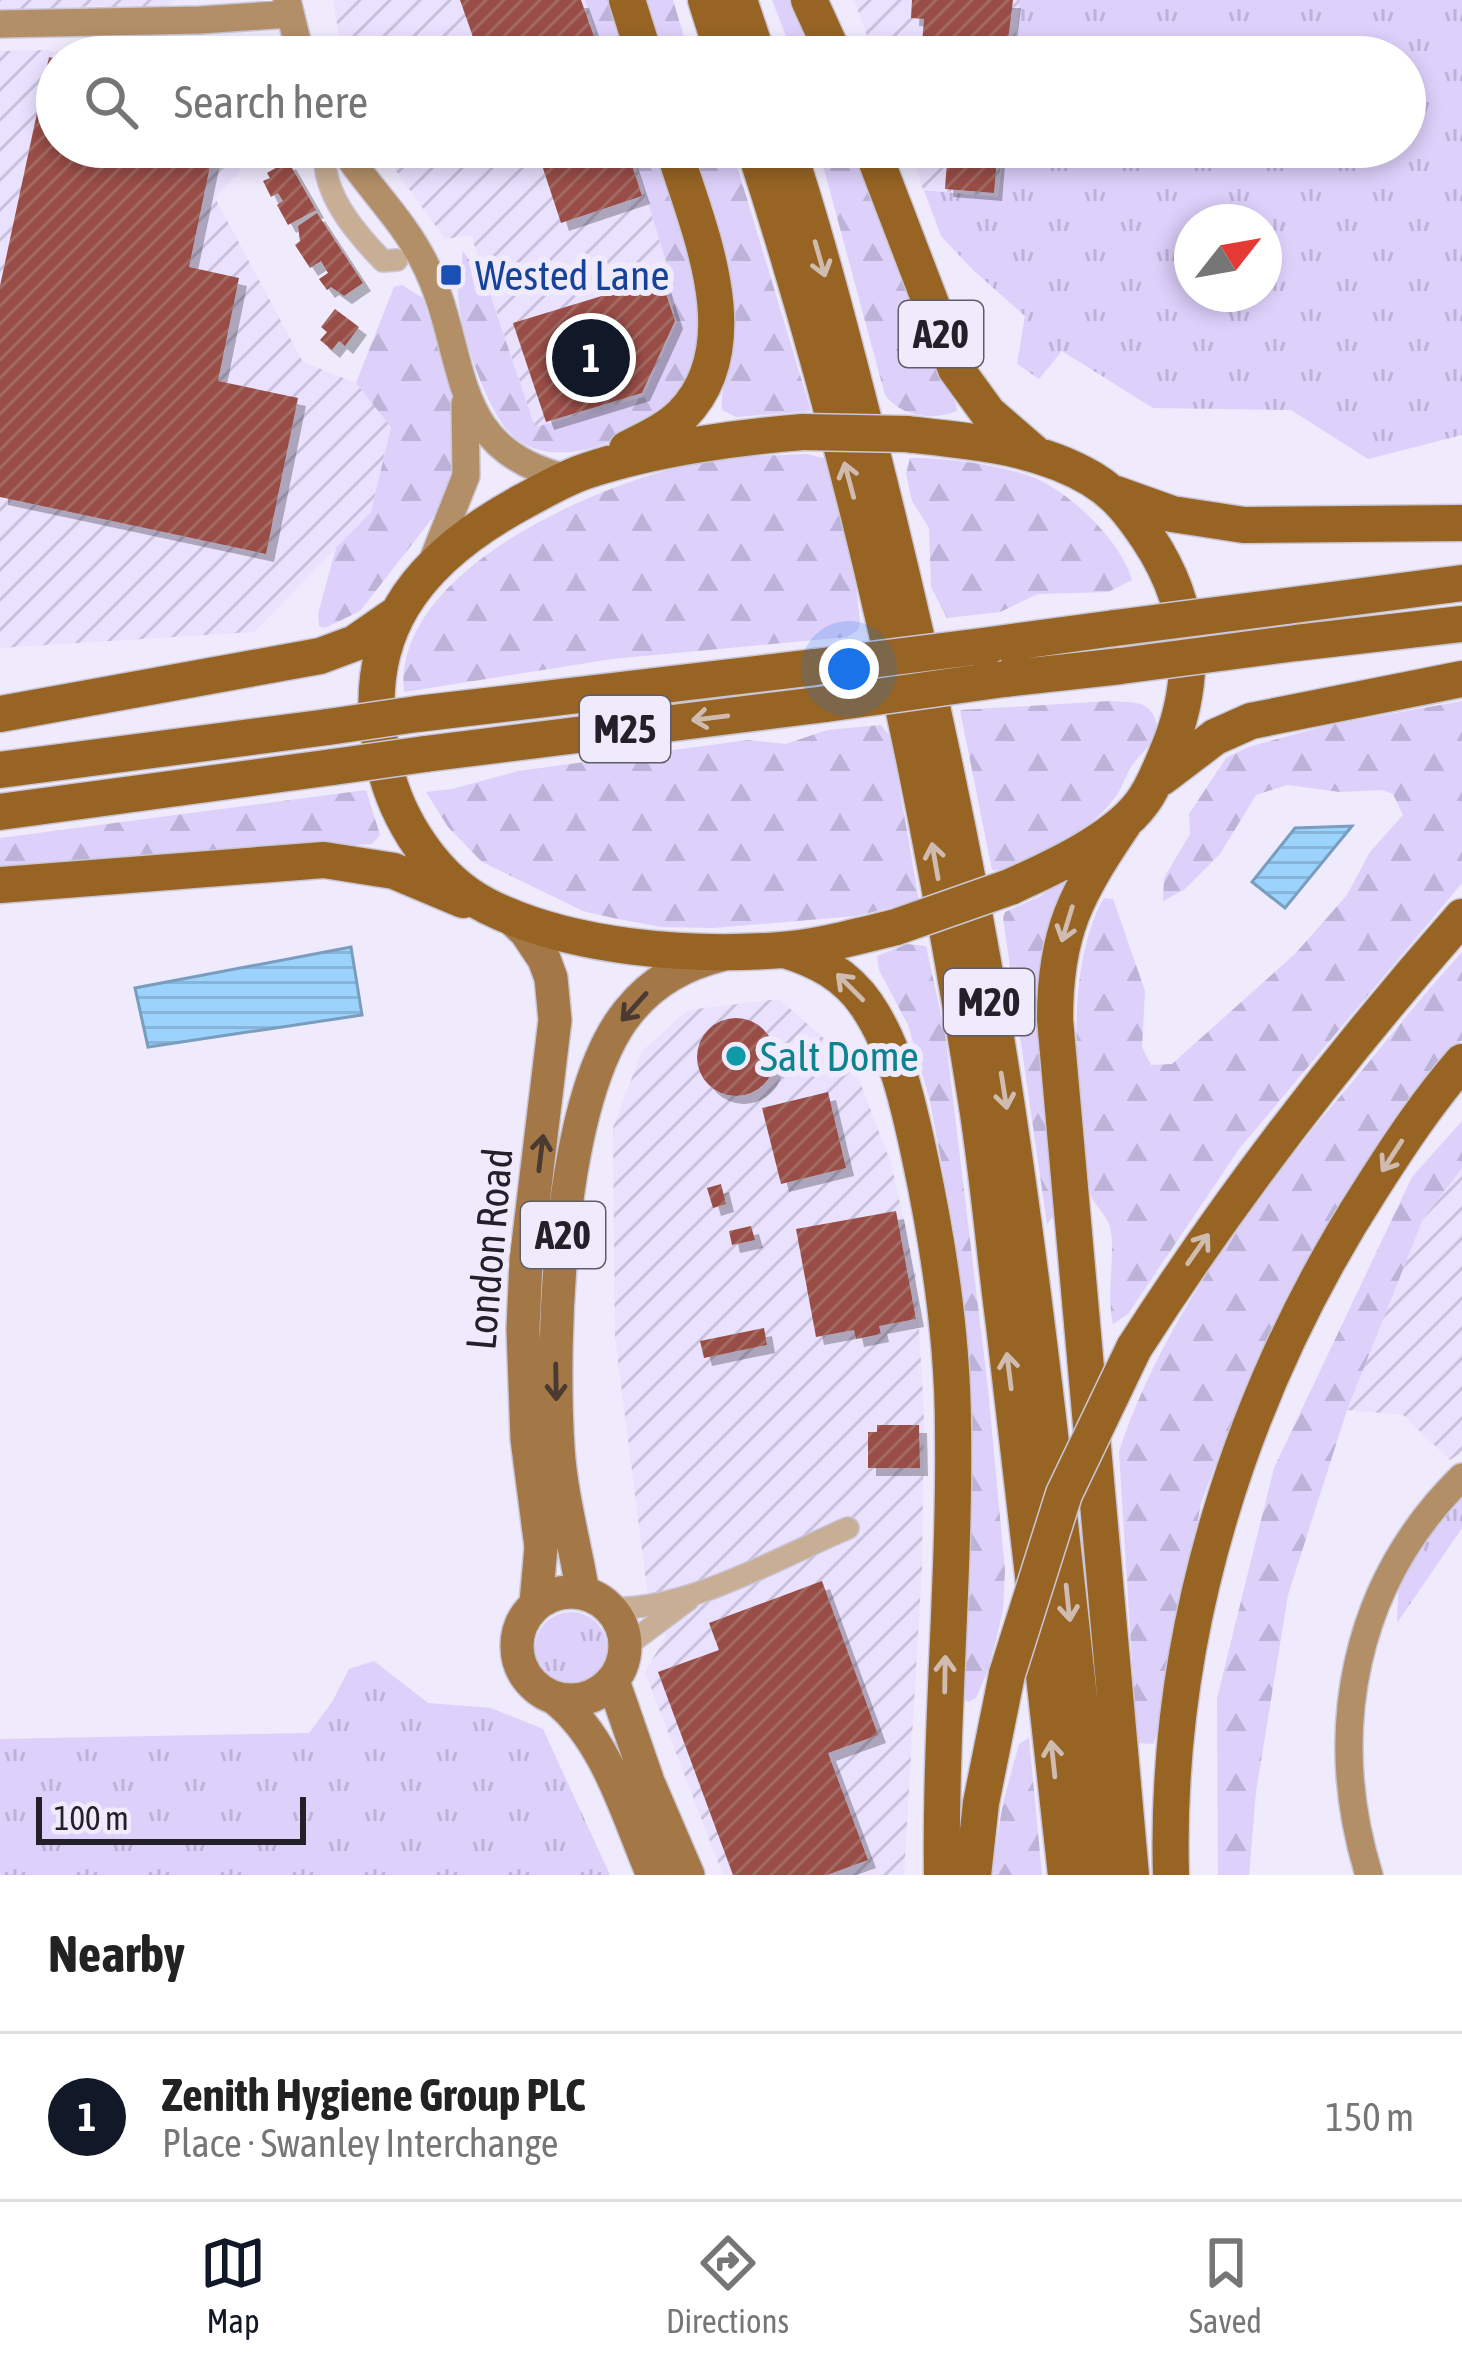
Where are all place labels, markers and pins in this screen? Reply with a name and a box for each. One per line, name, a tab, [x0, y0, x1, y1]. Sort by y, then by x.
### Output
place label: Wested Lane	[475, 251, 670, 299]
marker: Wested Lane	[438, 262, 464, 288]
pin: 1	[552, 313, 630, 403]
place label: Salt Dome	[760, 1032, 919, 1080]
marker: Salt Dome	[723, 1043, 749, 1069]

